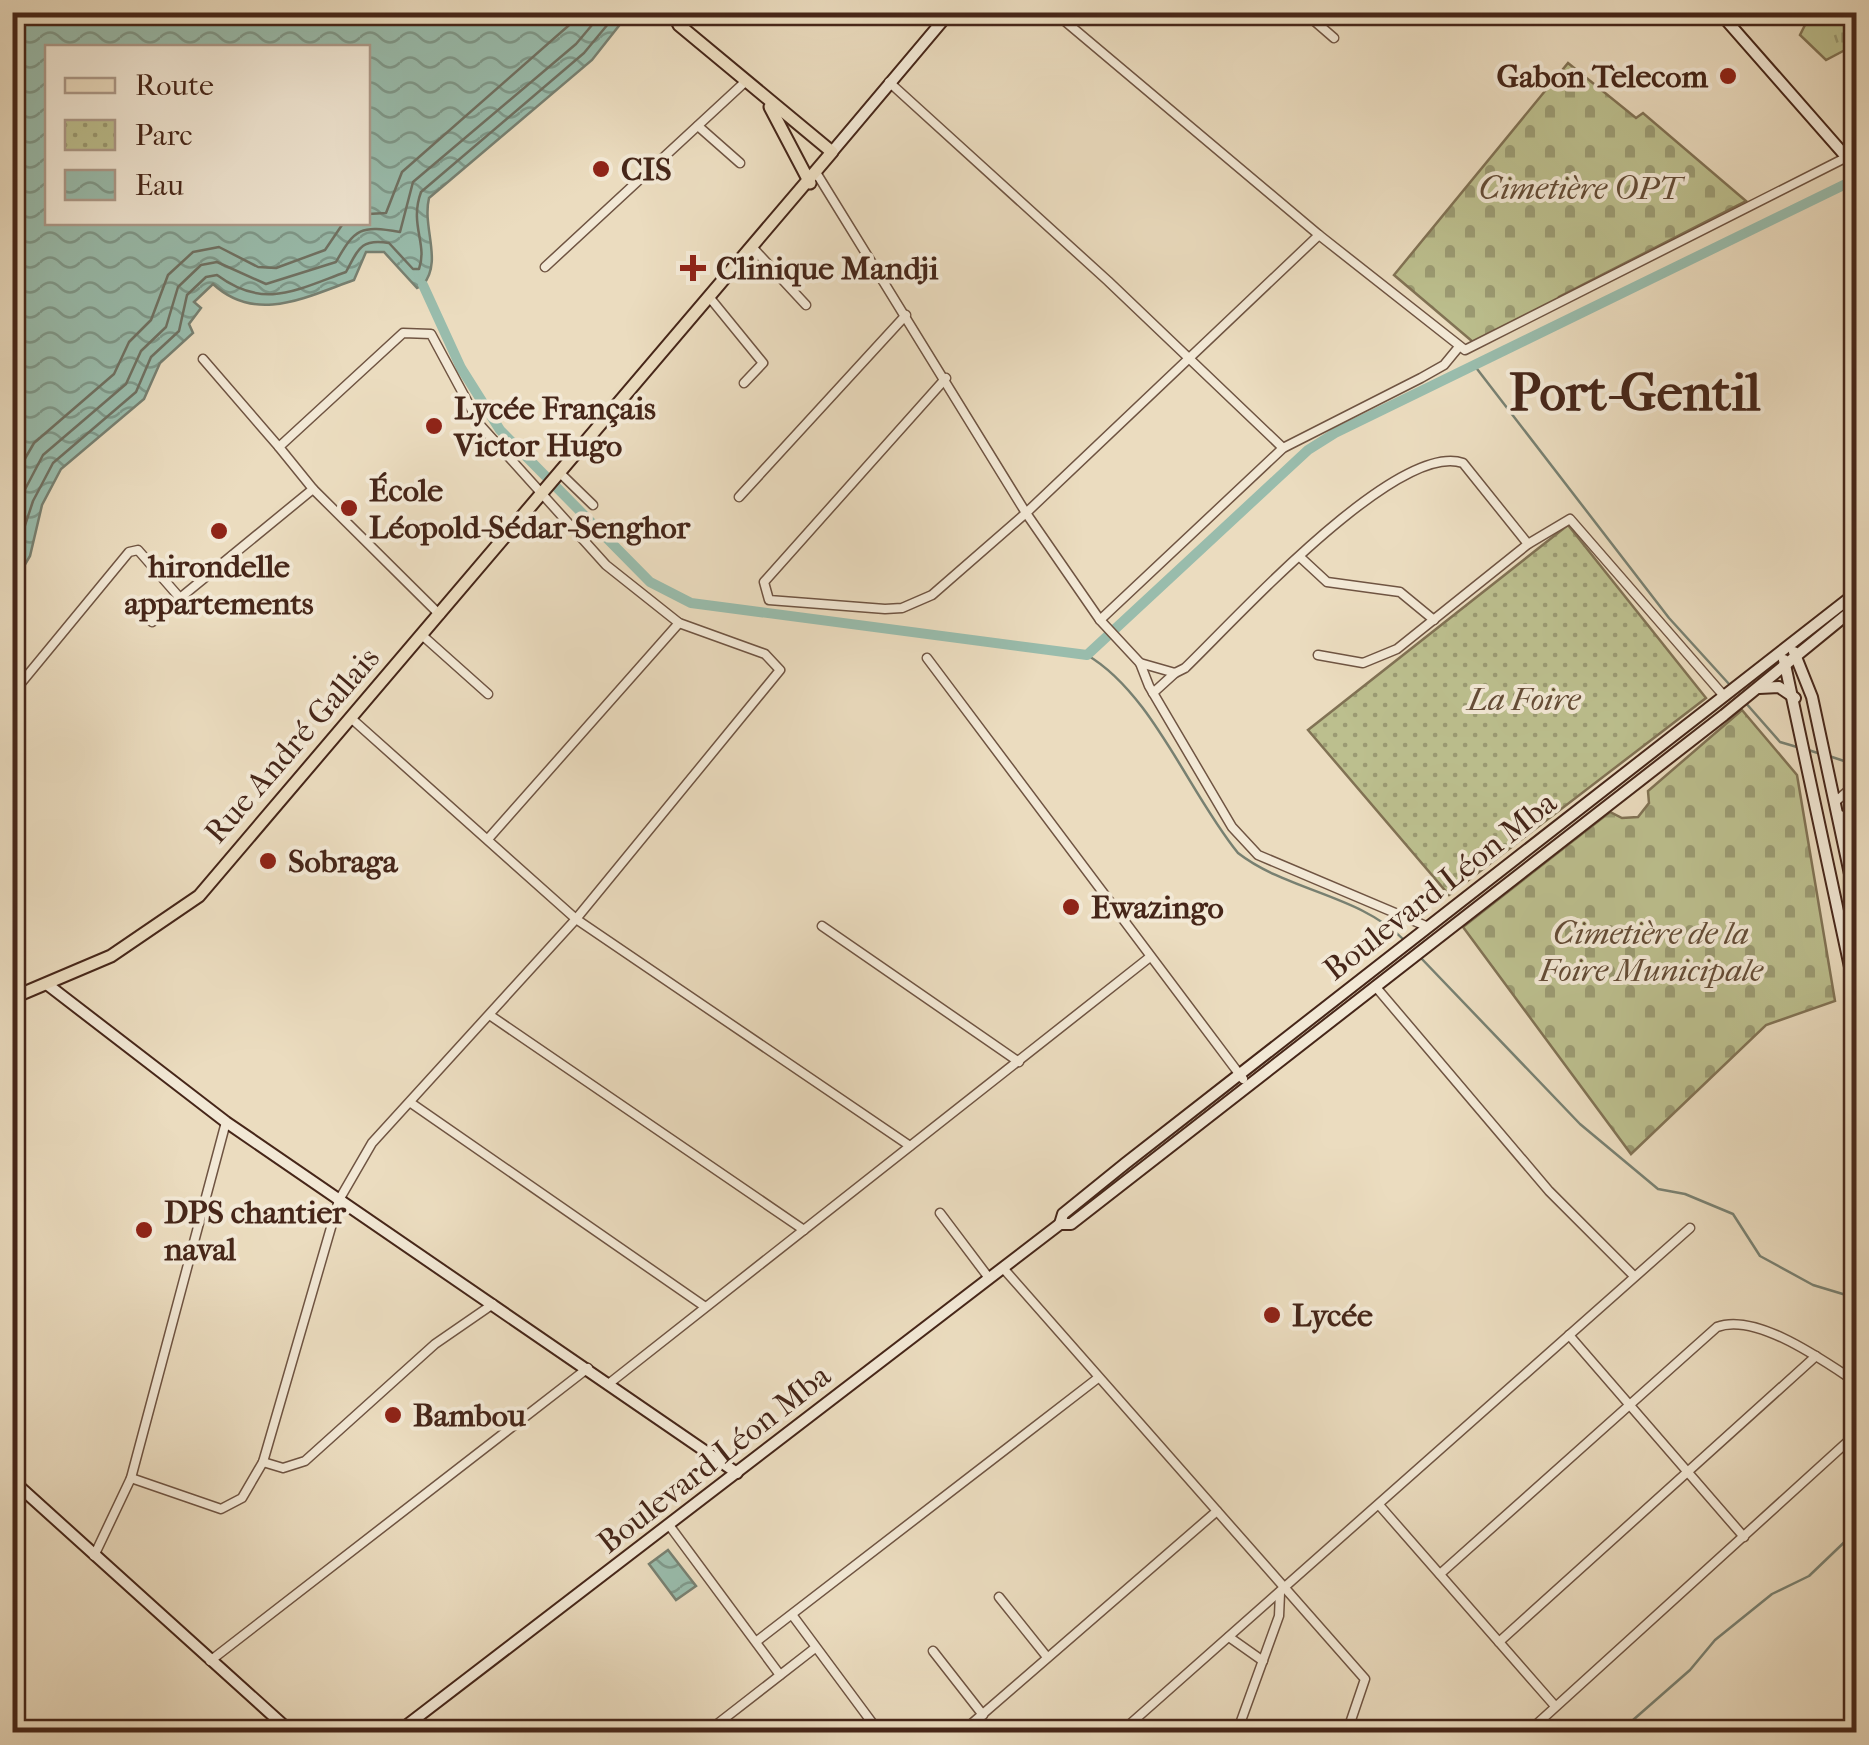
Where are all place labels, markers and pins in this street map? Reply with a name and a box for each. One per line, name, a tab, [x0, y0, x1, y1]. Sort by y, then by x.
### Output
place label: Gabon Telecom	[1497, 58, 1708, 95]
marker: Gabon Telecom	[1717, 65, 1739, 87]
place label: CIS	[621, 151, 672, 188]
marker: CIS	[590, 158, 612, 180]
place label: Clinique Mandji	[716, 250, 939, 287]
marker: Clinique Mandji	[680, 255, 706, 281]
place label: Lycée Français Victor Hugo	[453, 390, 656, 464]
marker: Lycée Français Victor Hugo	[423, 415, 445, 437]
place label: École Léopold-Sédar-Senghor	[369, 471, 692, 546]
marker: École Léopold-Sédar-Senghor	[338, 497, 360, 519]
marker: hirondelle appartements	[208, 520, 230, 542]
place label: hirondelle appartements	[124, 548, 314, 622]
place label: Sobraga	[288, 843, 399, 880]
marker: Sobraga	[257, 850, 279, 872]
place label: Ewazingo	[1091, 889, 1224, 926]
marker: Ewazingo	[1060, 896, 1082, 918]
place label: DPS chantier naval	[164, 1194, 347, 1268]
marker: DPS chantier naval	[133, 1219, 155, 1241]
place label: Lycée	[1292, 1297, 1373, 1334]
marker: Lycée	[1261, 1304, 1283, 1326]
place label: Bambou	[413, 1397, 527, 1434]
marker: Bambou	[382, 1404, 404, 1426]

